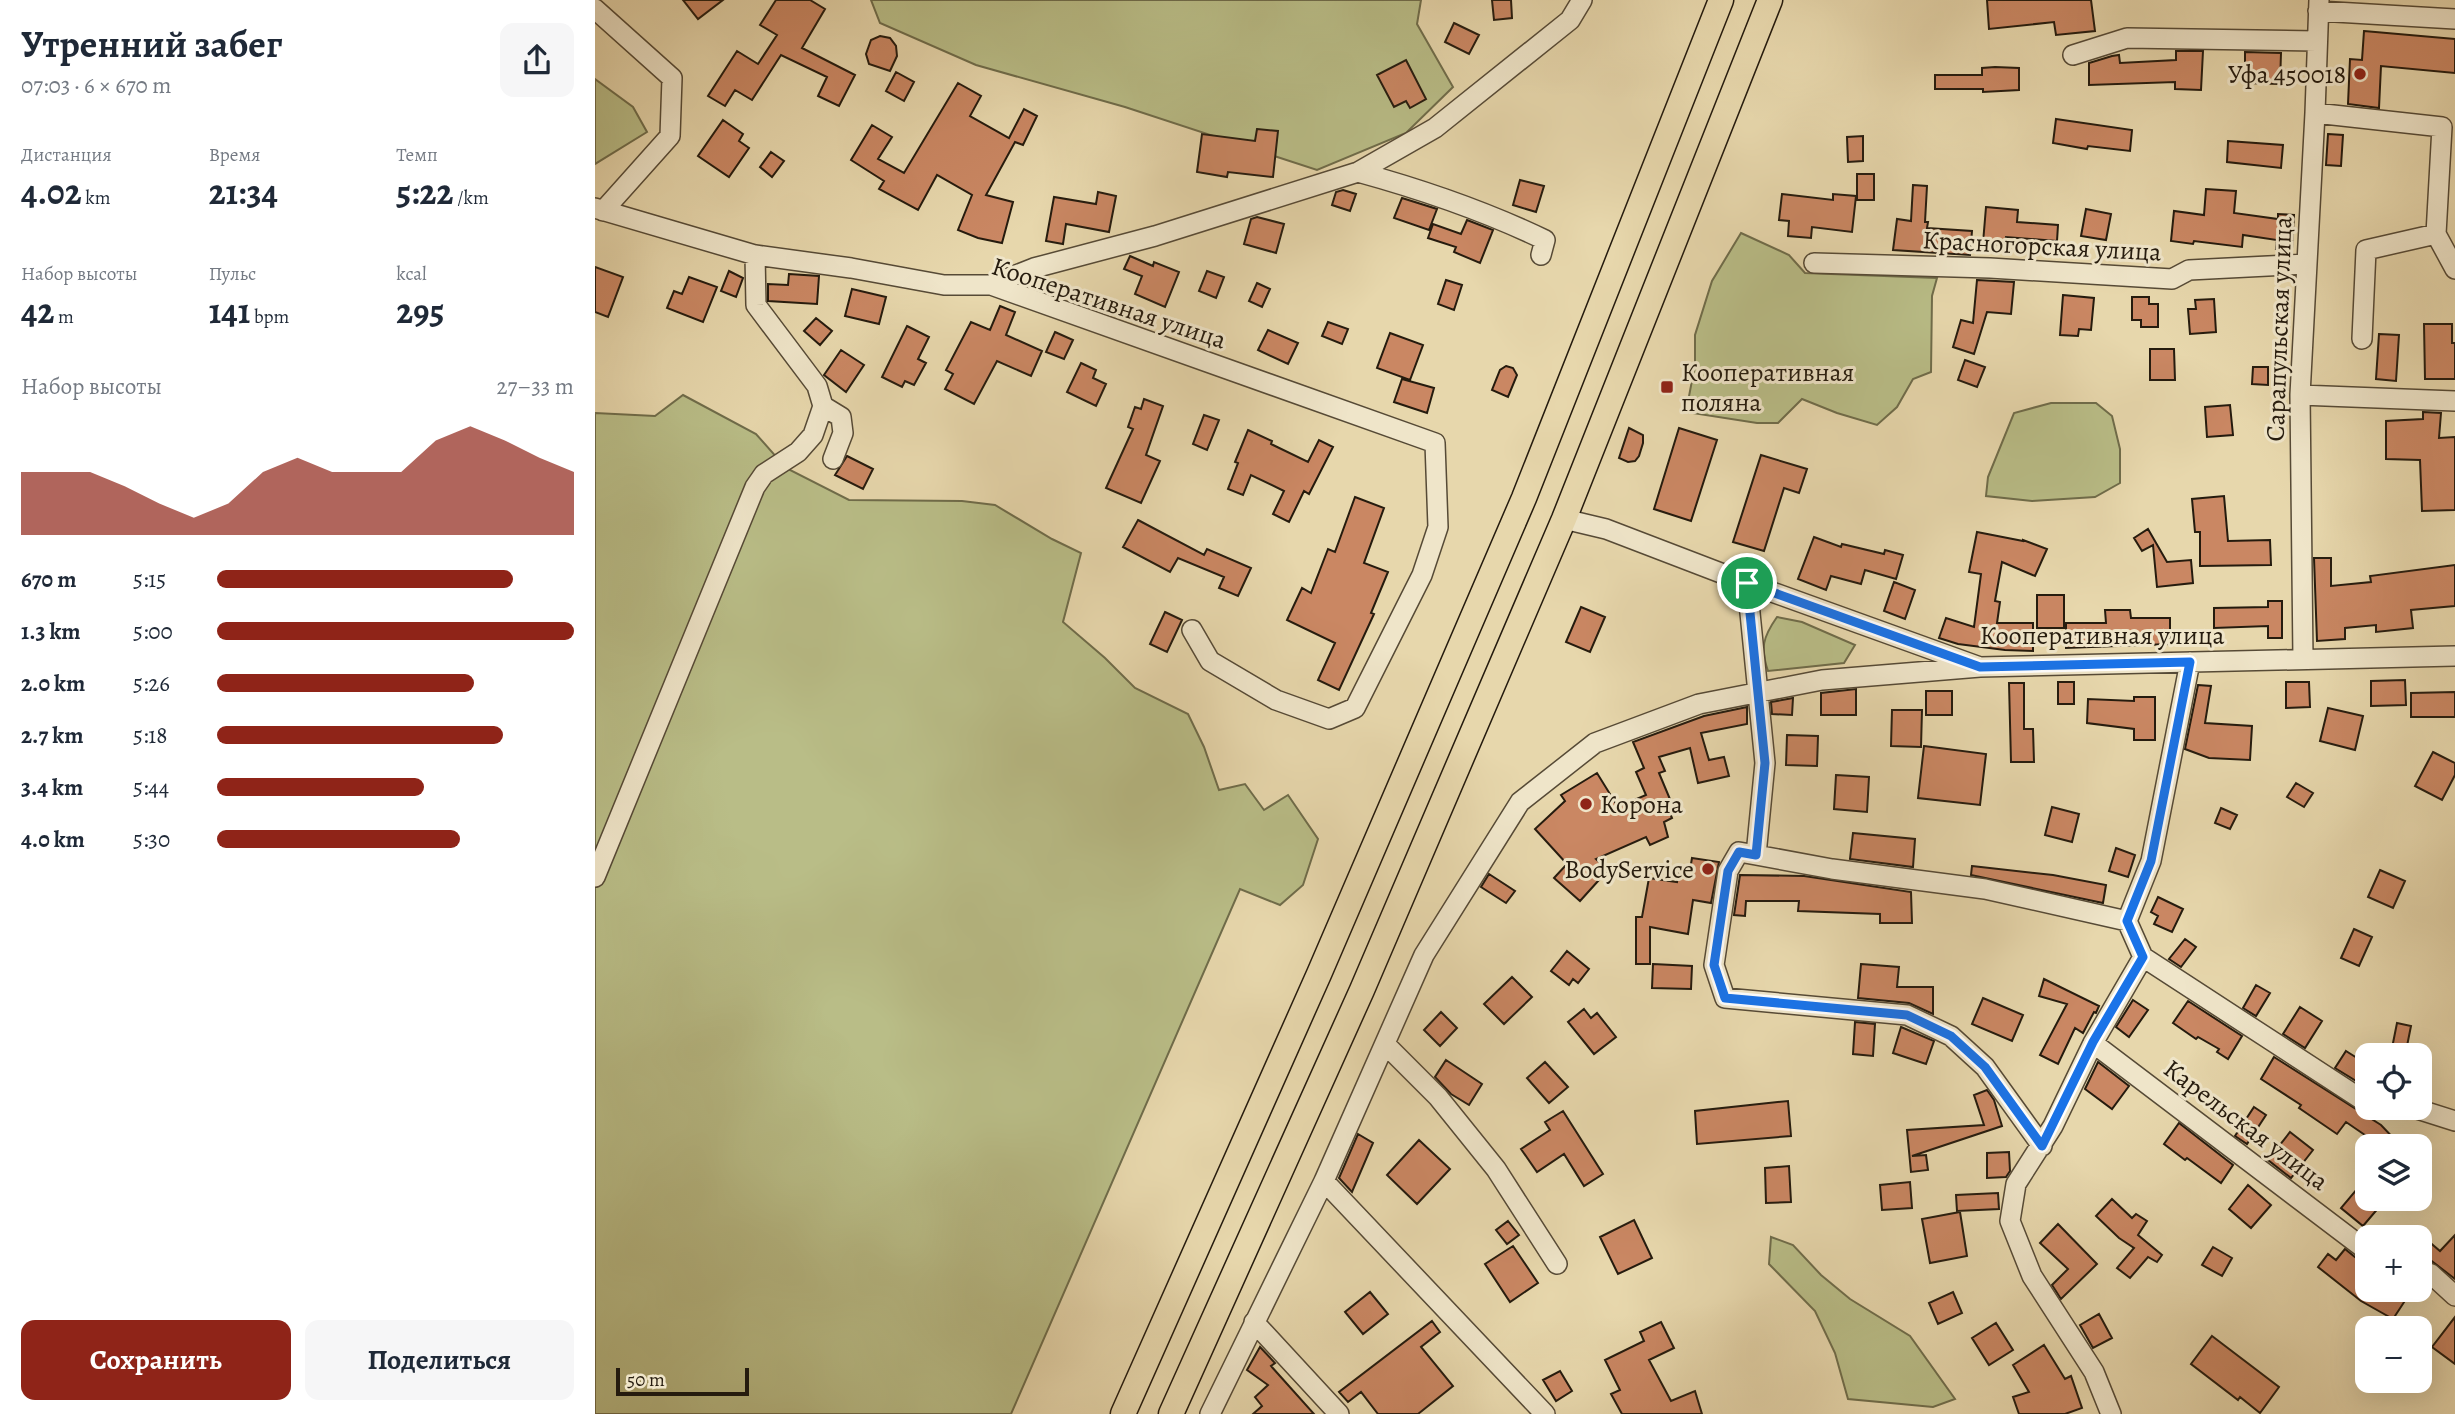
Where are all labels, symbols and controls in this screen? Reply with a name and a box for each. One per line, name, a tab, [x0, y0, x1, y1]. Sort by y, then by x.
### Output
text: Утренний забег	[21, 18, 282, 70]
button: share	[500, 23, 574, 97]
place label: Уфа 450018	[2228, 57, 2346, 92]
marker: Уфа 450018	[2352, 66, 2368, 82]
text: 07:03 · 6 × 670 m	[21, 70, 172, 101]
text: Дистанция	[21, 142, 112, 168]
text: Время	[209, 142, 260, 168]
text: Темп	[396, 142, 438, 168]
text: 4.02	[21, 168, 82, 216]
text: 21:34	[209, 168, 278, 216]
text: 5:22	[396, 168, 453, 216]
text: km	[82, 185, 111, 211]
text: /km	[453, 185, 489, 211]
street label: Сарапульская улица	[2258, 216, 2300, 442]
street label: Красногорская улица	[1922, 222, 2162, 270]
street label: Кооперативная улица	[987, 249, 1231, 357]
text: Набор высоты	[21, 261, 137, 287]
text: Пульс	[209, 261, 256, 287]
text: kcal	[396, 261, 427, 287]
text: 42	[21, 287, 54, 335]
text: 141	[209, 287, 250, 335]
text: 295	[396, 287, 444, 335]
text: m	[54, 304, 74, 330]
text: bpm	[250, 304, 289, 330]
place label: Кооперативная поляна	[1681, 355, 1854, 420]
text: Набор высоты	[21, 371, 162, 402]
text: 27–33 m	[497, 371, 574, 402]
marker: Кооперативная поляна	[1659, 379, 1675, 395]
pin	[1717, 553, 1777, 613]
text: 670 m	[21, 564, 76, 595]
text: 5:15	[133, 564, 166, 595]
icon: arrive	[1728, 564, 1766, 602]
text: 1.3 km	[21, 616, 81, 647]
text: 5:00	[133, 616, 173, 647]
street label: Кооперативная улица	[1980, 618, 2224, 653]
text: 2.0 km	[21, 668, 85, 699]
text: 5:26	[133, 668, 170, 699]
text: 2.7 km	[21, 720, 83, 751]
text: 5:18	[133, 720, 167, 751]
text: 3.4 km	[21, 772, 83, 803]
text: 5:44	[133, 772, 169, 803]
place label: Корона	[1600, 787, 1683, 822]
marker: Корона	[1578, 796, 1594, 812]
text: 4.0 km	[21, 824, 85, 855]
text: 5:30	[133, 824, 170, 855]
place label: BodyService	[1564, 852, 1694, 887]
marker: BodyService	[1700, 861, 1716, 877]
map controls	[2355, 1043, 2432, 1393]
button: locate	[2355, 1043, 2432, 1120]
street label: Карельская улица	[2156, 1051, 2336, 1199]
button: layers	[2355, 1134, 2432, 1211]
button: +	[2355, 1225, 2432, 1302]
button: −	[2355, 1316, 2432, 1393]
button: Сохранить	[21, 1320, 291, 1400]
button: Поделиться	[305, 1320, 574, 1400]
scale bar	[616, 1365, 749, 1397]
text: 50 m	[627, 1367, 665, 1393]

